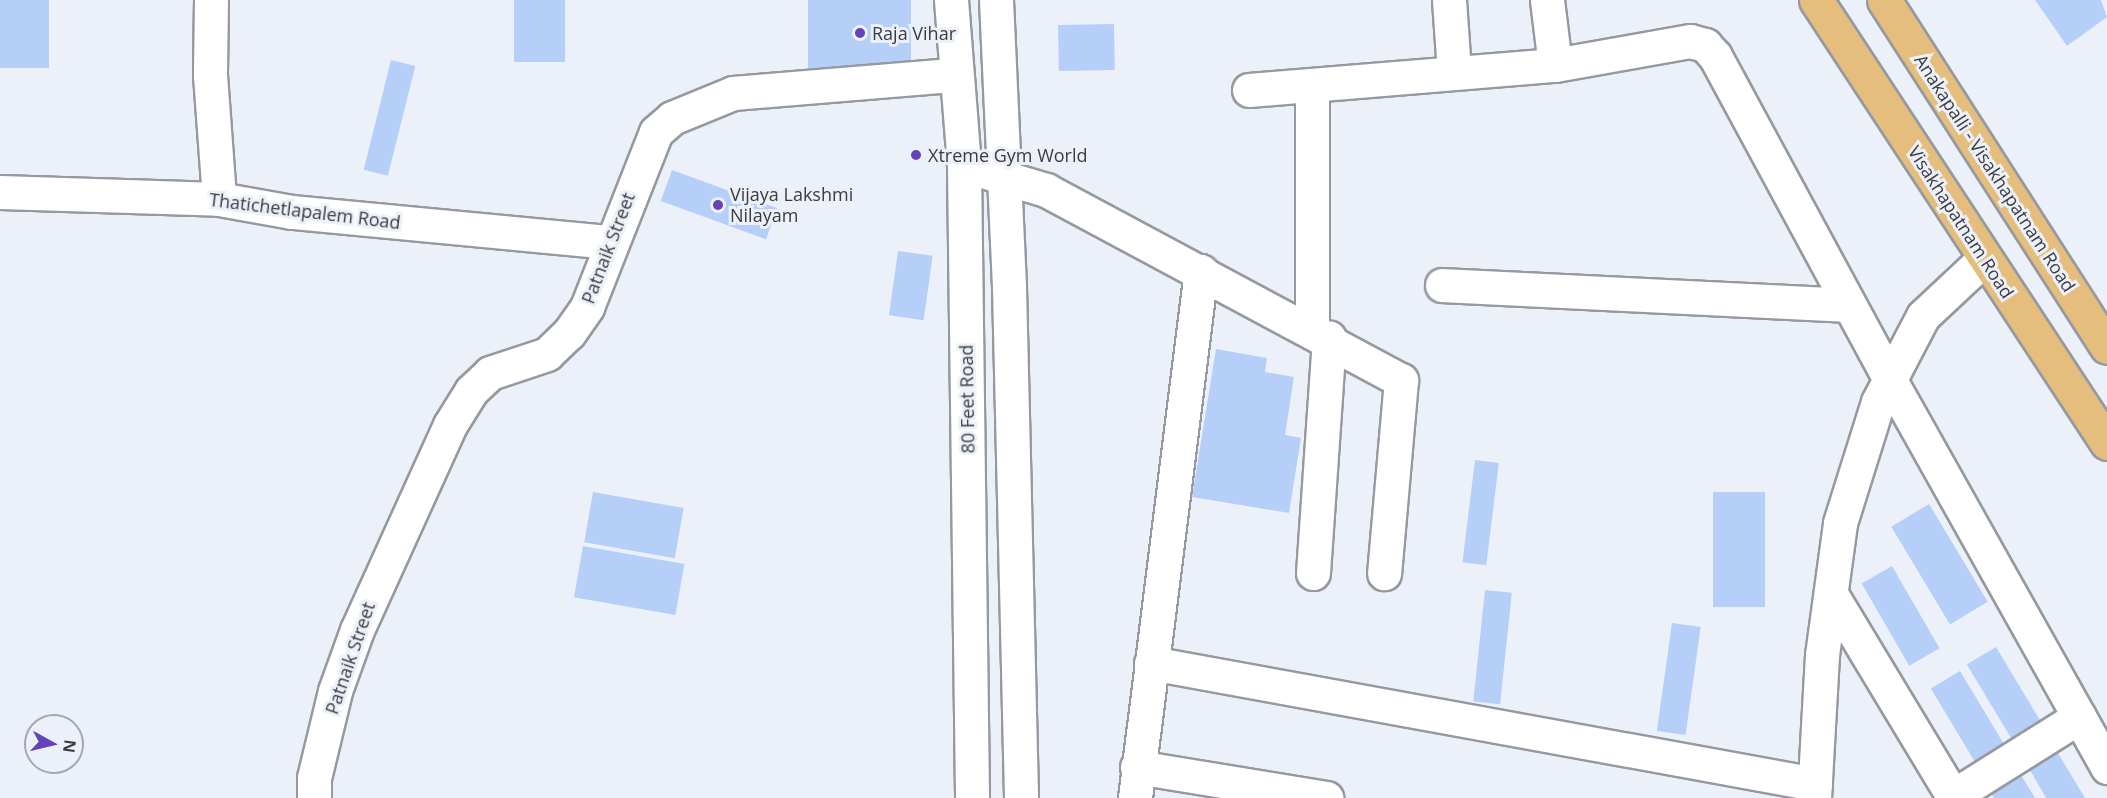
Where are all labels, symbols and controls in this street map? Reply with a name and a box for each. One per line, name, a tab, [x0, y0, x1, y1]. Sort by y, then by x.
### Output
place label: Raja Vihar	[872, 22, 956, 44]
marker: Raja Vihar	[853, 26, 867, 40]
street label: Anakapalli - Visakhapatnam Road	[1910, 50, 2080, 296]
street label: Visakhapatnam Road	[1904, 142, 2018, 302]
place label: Xtreme Gym World	[928, 144, 1088, 166]
marker: Xtreme Gym World	[909, 148, 923, 162]
place label: Vijaya Lakshmi Nilayam	[730, 184, 853, 226]
street label: Thatichetlapalem Road	[208, 189, 402, 233]
street label: Patnaik Street	[577, 189, 639, 307]
marker: Vijaya Lakshmi Nilayam	[711, 198, 725, 212]
street label: 80 Feet Road	[955, 344, 979, 454]
street label: Patnaik Street	[321, 599, 379, 717]
north arrow	[24, 714, 84, 774]
text: N	[58, 738, 82, 754]

